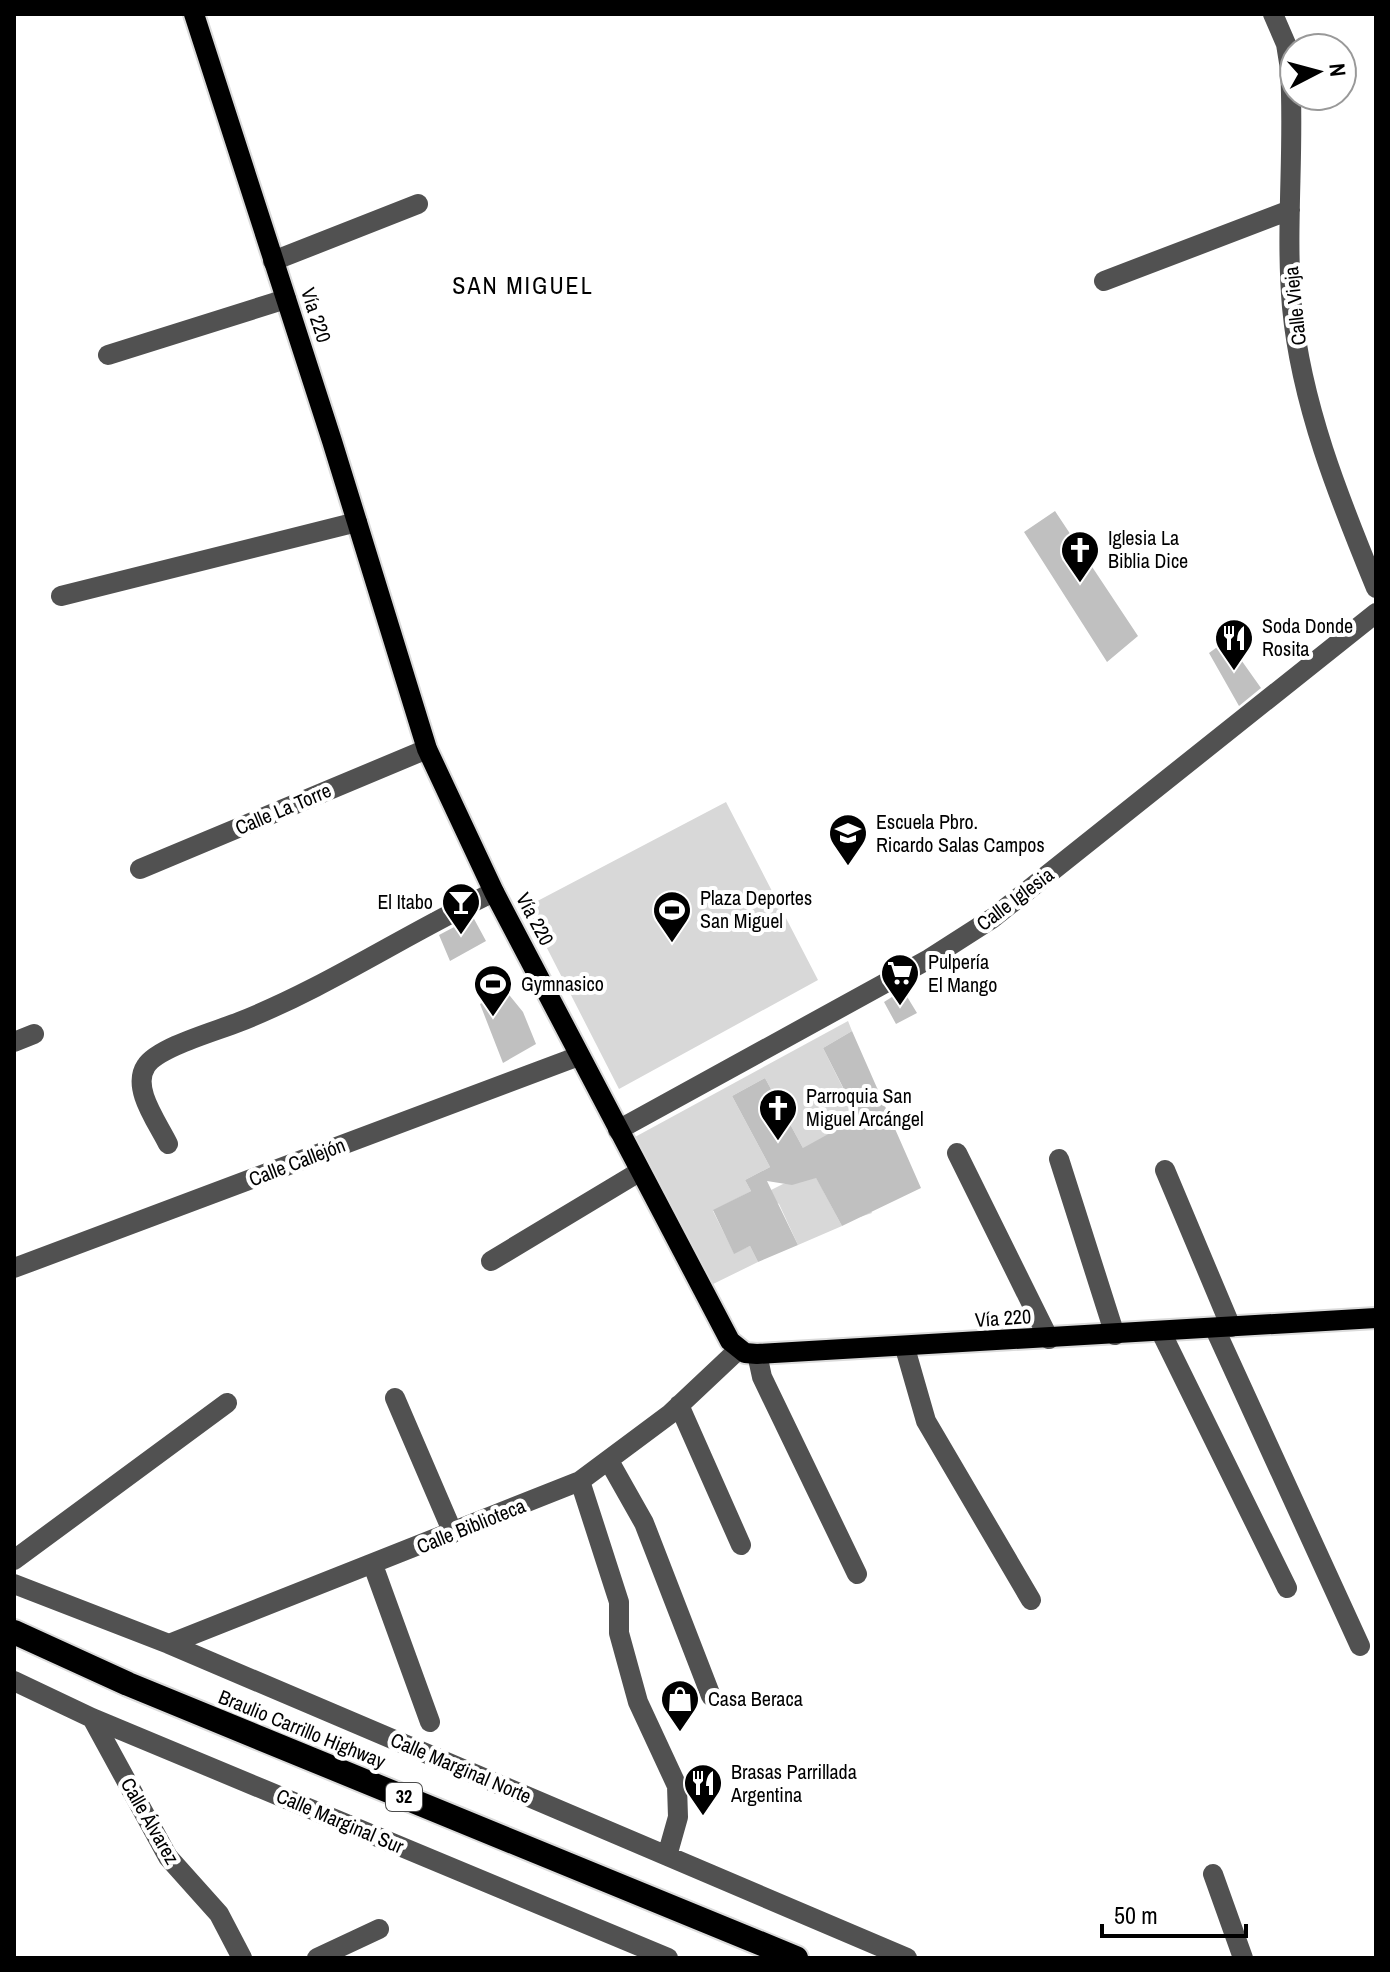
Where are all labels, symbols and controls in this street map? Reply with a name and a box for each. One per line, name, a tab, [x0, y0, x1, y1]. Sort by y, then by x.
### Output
north arrow	[1278, 32, 1358, 112]
text: N	[1322, 62, 1353, 78]
street label: Calle Vieja	[1277, 265, 1312, 347]
district label: SAN MIGUEL	[452, 269, 594, 301]
street label: Vía 220	[295, 284, 338, 346]
place label: Iglesia La Biblia Dice	[1108, 524, 1188, 574]
church icon: Iglesia La Biblia Dice	[1059, 529, 1101, 584]
place label: Soda Donde Rosita	[1262, 612, 1353, 662]
restaurant icon: Soda Donde Rosita	[1213, 617, 1255, 672]
street label: Calle La Torre	[231, 776, 335, 841]
place label: Escuela Pbro. Ricardo Salas Campos	[876, 808, 1045, 858]
school or university icon: Escuela Pbro. Ricardo Salas Campos	[827, 812, 869, 867]
street label: Calle Iglesia	[971, 861, 1059, 937]
bar icon: El Itabo	[440, 881, 482, 936]
place label: Plaza Deportes San Miguel	[700, 884, 812, 934]
place label: El Itabo	[377, 888, 433, 915]
street label: Vía 220	[510, 888, 561, 950]
sports icon: Plaza Deportes San Miguel	[651, 889, 693, 944]
place label: Pulpería El Mango	[928, 948, 997, 998]
supermarket icon: Pulpería El Mango	[879, 952, 921, 1007]
sports icon: Gymnasico	[472, 963, 514, 1018]
place label: Gymnasico	[521, 970, 604, 997]
place label: Parroquia San Miguel Arcángel	[806, 1082, 924, 1132]
church icon: Parroquia San Miguel Arcángel	[757, 1087, 799, 1142]
street label: Calle Callejón	[245, 1131, 349, 1192]
street label: Vía 220	[974, 1302, 1032, 1333]
street label: Calle Biblioteca	[413, 1492, 529, 1560]
shop icon: Casa Beraca	[659, 1678, 701, 1733]
street label: Braulio Carrillo Highway	[215, 1683, 390, 1775]
place label: Casa Beraca	[708, 1685, 803, 1712]
street label: Calle Marginal Norte	[387, 1726, 536, 1809]
place label: Brasas Parrillada Argentina	[730, 1758, 857, 1808]
restaurant icon: Brasas Parrillada Argentina	[682, 1762, 724, 1817]
street label: Calle Álvarez	[115, 1773, 186, 1869]
street label: Calle Marginal Sur	[272, 1782, 408, 1860]
road number: 32	[386, 1783, 422, 1811]
scale bar	[1102, 1888, 1246, 1938]
text: 50 m	[1114, 1899, 1158, 1931]

